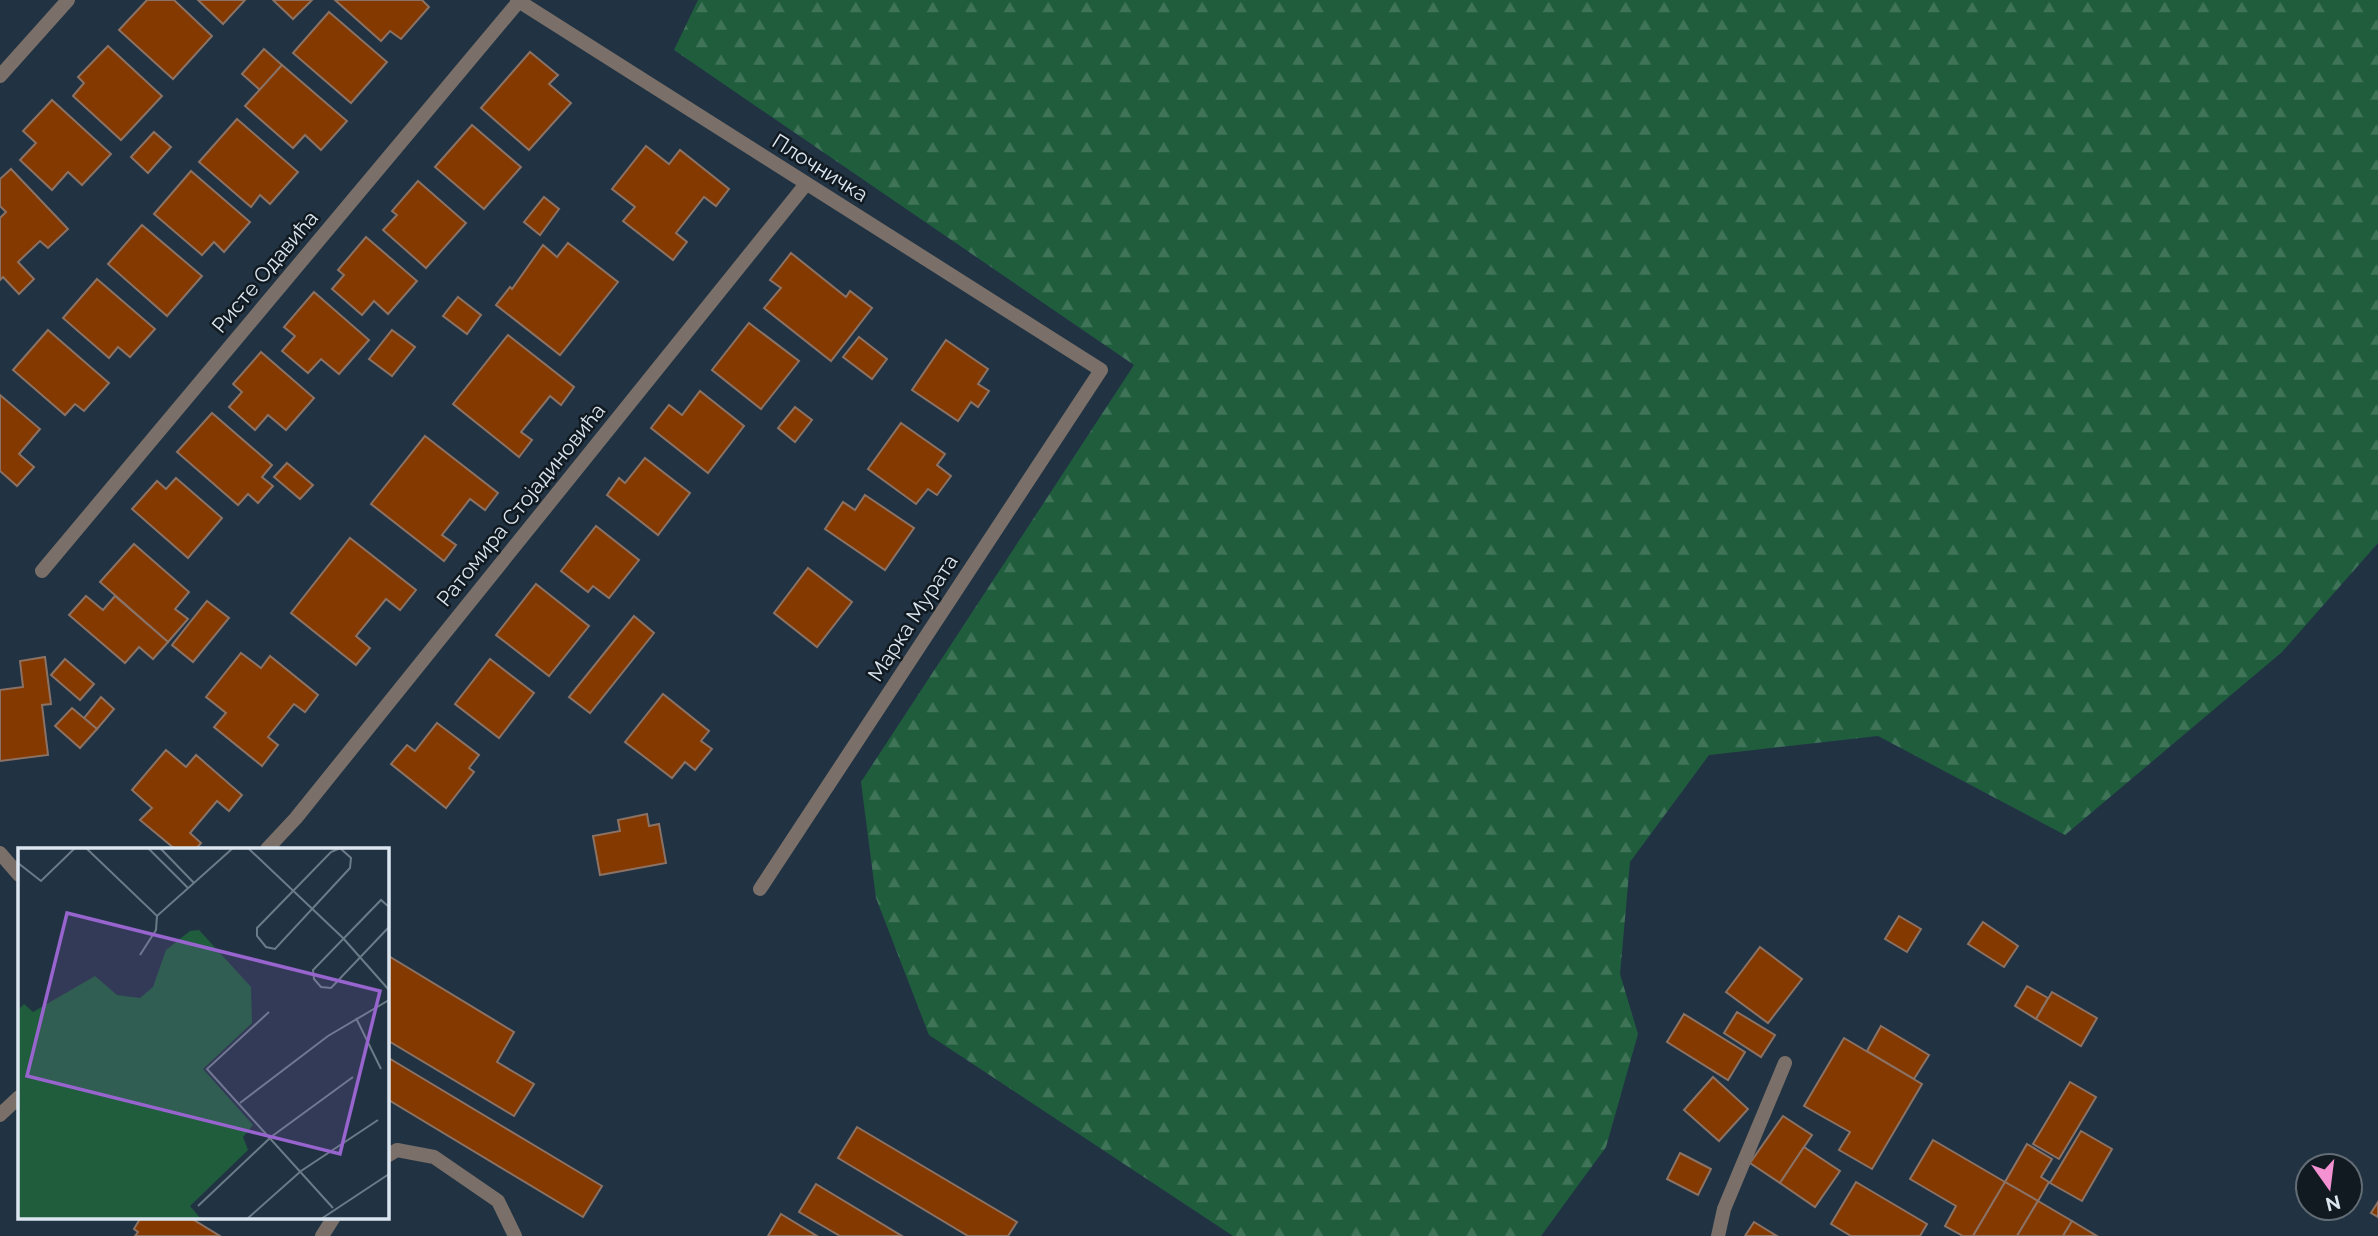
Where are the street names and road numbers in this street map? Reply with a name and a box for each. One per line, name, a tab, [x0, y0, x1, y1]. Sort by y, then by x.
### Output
street label: Плочничка	[768, 128, 873, 207]
street label: Ристе Одавића	[206, 206, 323, 338]
street label: Ратомира Стојадиновића	[431, 398, 610, 611]
street label: Марка Мурата	[862, 550, 963, 686]

